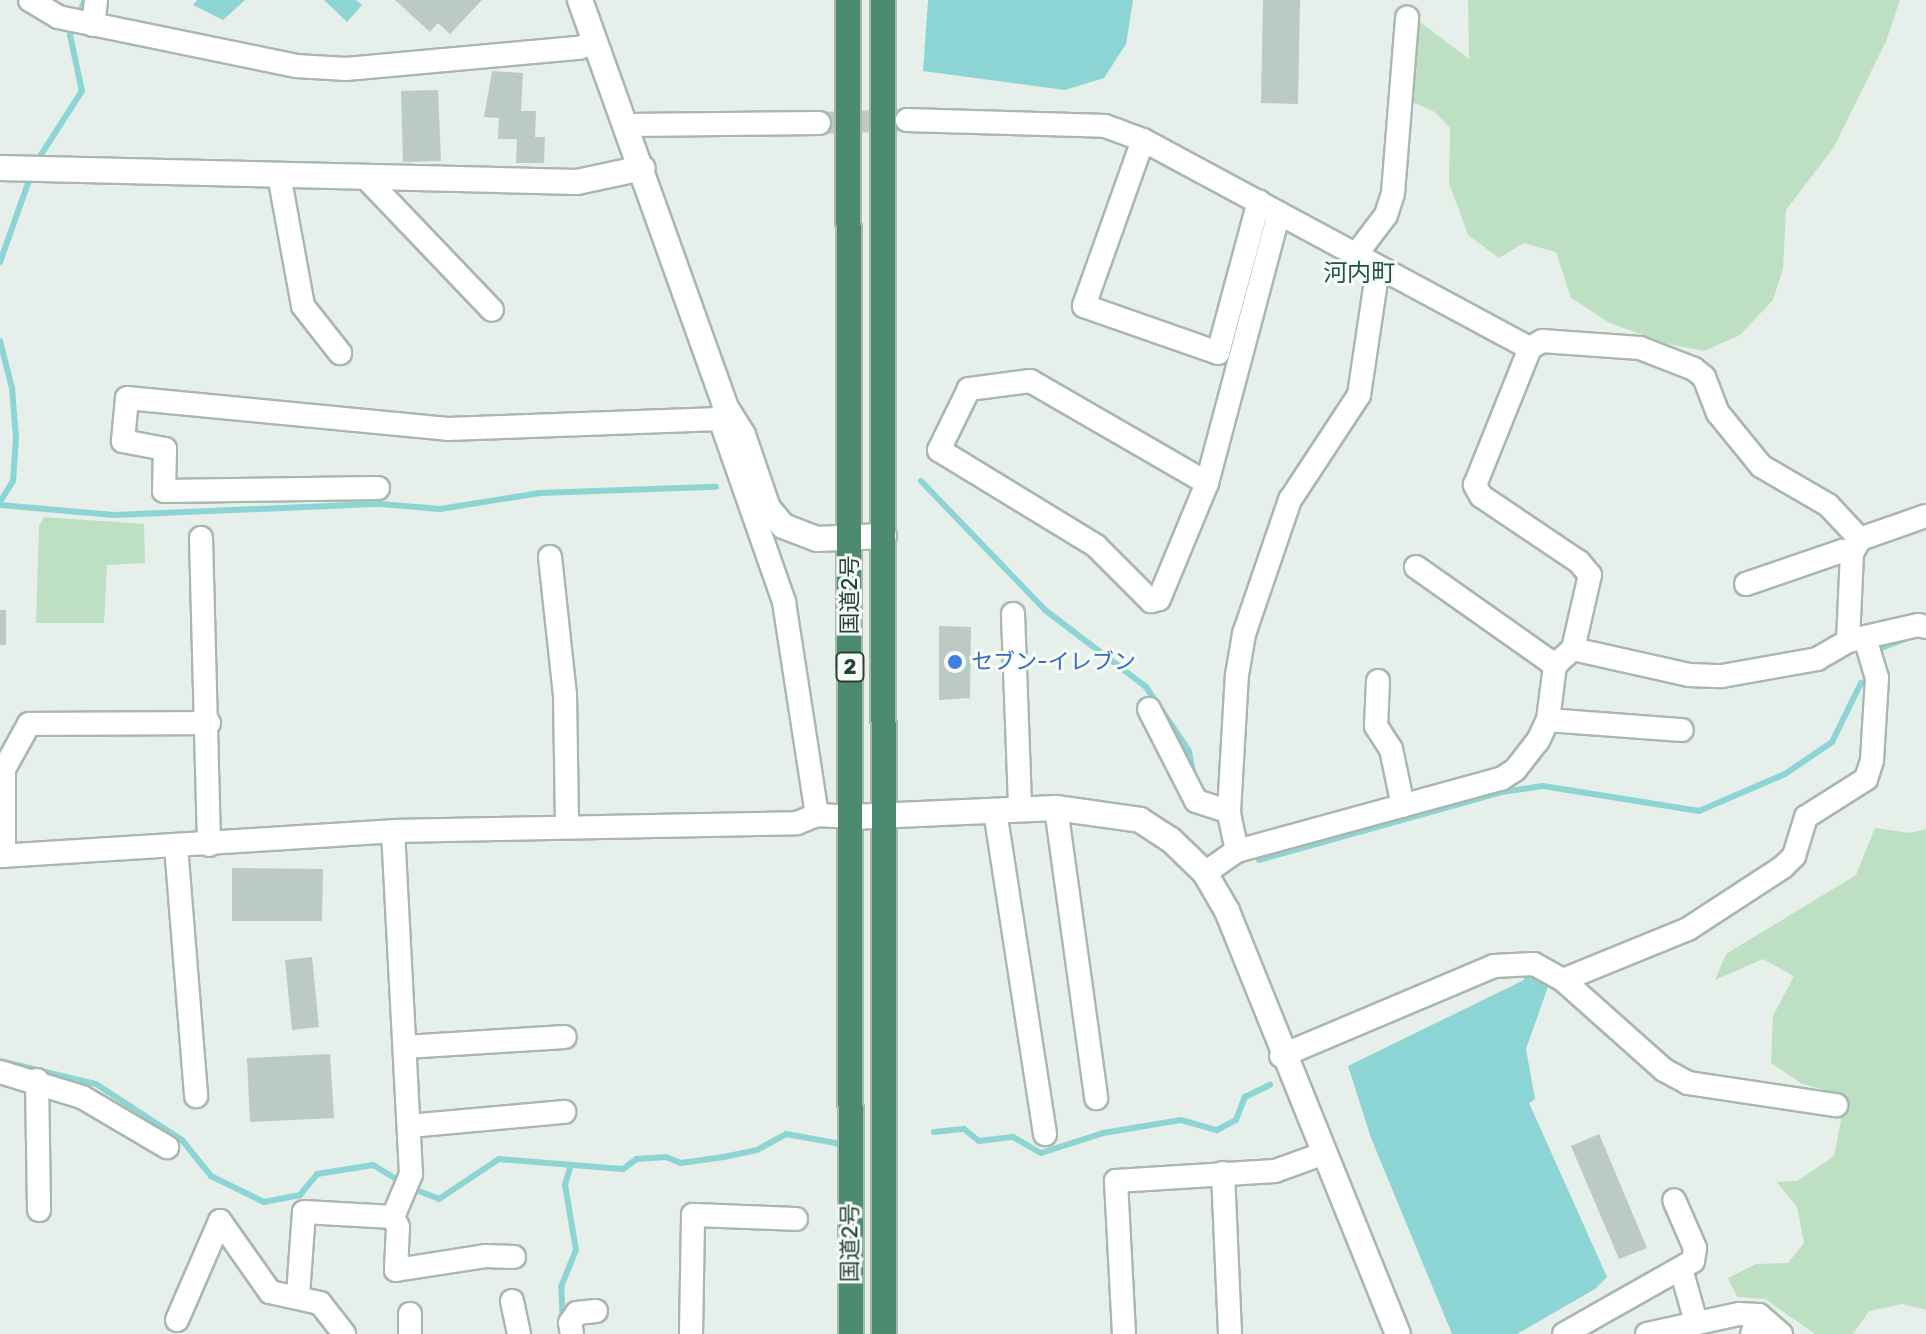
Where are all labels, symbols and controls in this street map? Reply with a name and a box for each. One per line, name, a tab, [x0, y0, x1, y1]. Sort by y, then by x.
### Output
district label: 河内町	[1323, 260, 1395, 288]
street label: 国道2号	[837, 556, 863, 634]
place label: セブン-イレブン	[971, 649, 1136, 675]
road number: 2	[834, 651, 866, 683]
marker: セブン-イレブン	[946, 653, 964, 671]
street label: 国道2号	[837, 1204, 863, 1282]

